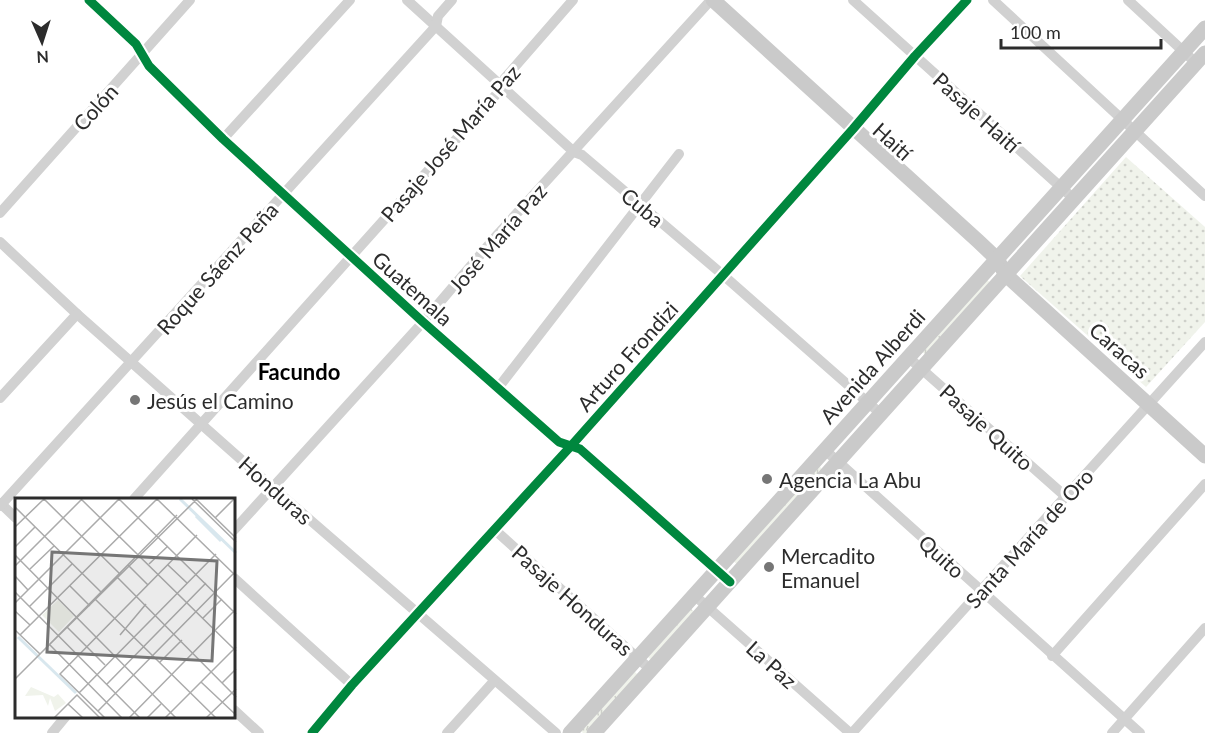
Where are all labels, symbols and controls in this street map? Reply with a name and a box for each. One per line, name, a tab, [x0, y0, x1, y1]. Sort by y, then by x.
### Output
north arrow	[12, 12, 72, 72]
scale bar	[1001, 12, 1162, 50]
text: 100 m	[1010, 21, 1061, 43]
text: N	[36, 48, 49, 67]
street label: Pasaje José María Paz	[375, 60, 525, 226]
street label: Pasaje Haití	[929, 67, 1026, 158]
street label: Colón	[68, 78, 122, 136]
street label: Haití	[868, 117, 919, 166]
street label: José María Paz	[443, 178, 551, 298]
street label: Cuba	[617, 182, 669, 232]
street label: Roque Sáenz Peña	[151, 197, 283, 339]
street label: Guatemala	[368, 246, 458, 330]
street label: Arturo Frondizi	[571, 296, 683, 416]
street label: Avenida Alberdi	[814, 304, 930, 428]
street label: Caracas	[1085, 317, 1155, 383]
district label: Facundo	[258, 358, 340, 385]
street label: Pasaje Quito	[935, 379, 1039, 475]
place label: Jesús el Camino	[147, 388, 294, 413]
marker: Jesús el Camino	[128, 393, 142, 407]
street label: Honduras	[234, 451, 318, 529]
street label: Santa María de Oro	[960, 463, 1098, 613]
place label: Agencia La Abu	[779, 467, 921, 492]
marker: Agencia La Abu	[760, 472, 774, 486]
inset map	[15, 498, 236, 718]
street label: Quito	[914, 529, 970, 583]
street label: Pasaje Honduras	[508, 539, 638, 661]
place label: Mercadito Emanuel	[781, 543, 875, 592]
marker: Mercadito Emanuel	[762, 560, 776, 574]
street label: La Paz	[742, 635, 802, 693]

